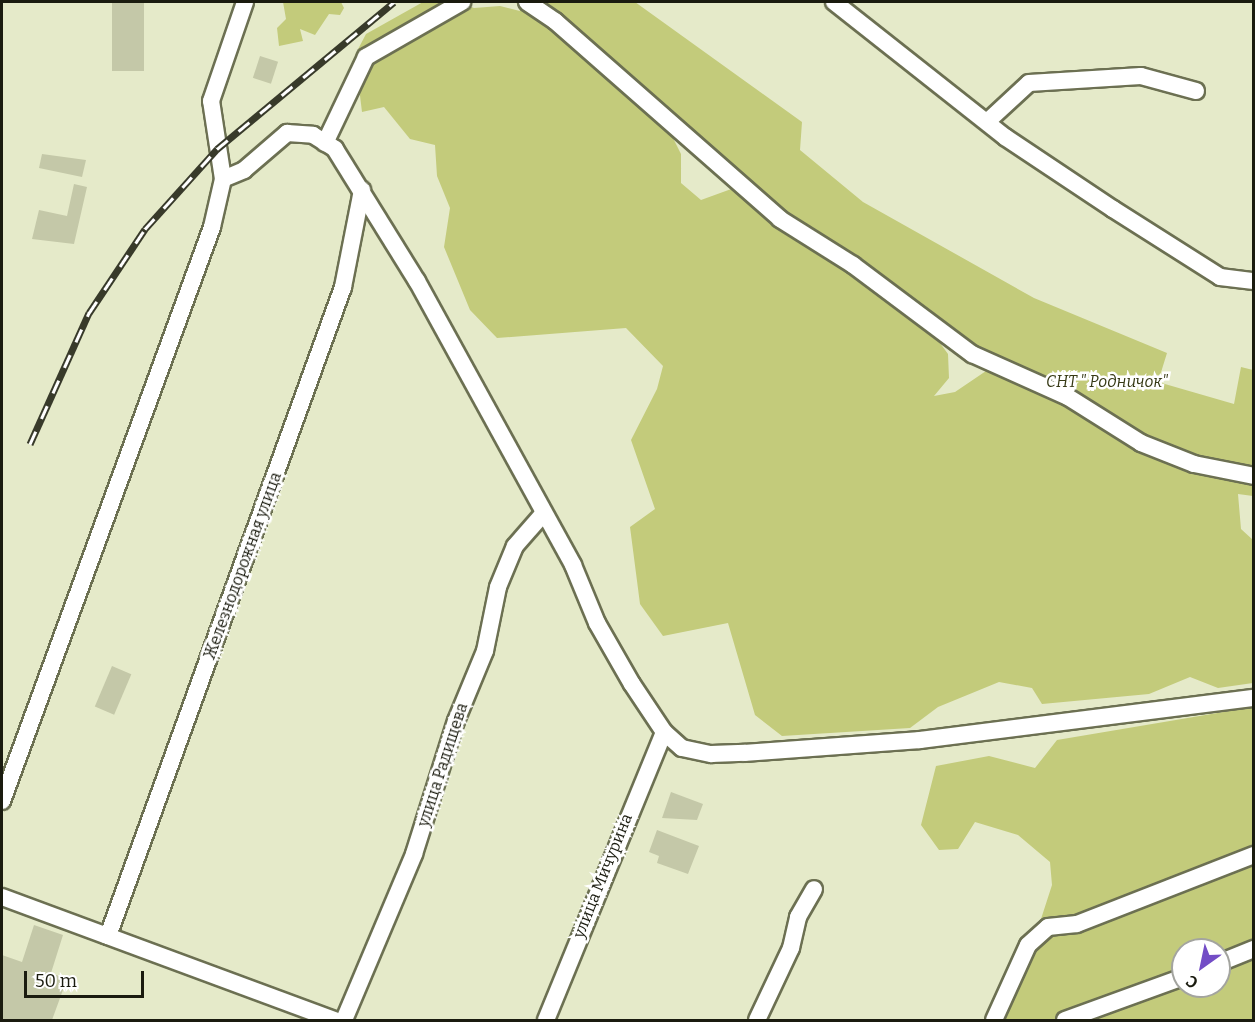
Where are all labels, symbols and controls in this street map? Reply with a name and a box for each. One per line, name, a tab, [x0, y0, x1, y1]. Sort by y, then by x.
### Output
park label: СНТ " Родничок"	[1046, 372, 1168, 392]
street label: Железнодорожная улица	[200, 470, 286, 662]
street label: улица Радищева	[414, 701, 472, 829]
street label: улица Мичурина	[569, 811, 637, 941]
north arrow	[1171, 938, 1231, 998]
scale bar	[27, 959, 147, 997]
text: 50 m	[35, 970, 77, 992]
text: С	[1183, 971, 1201, 993]

